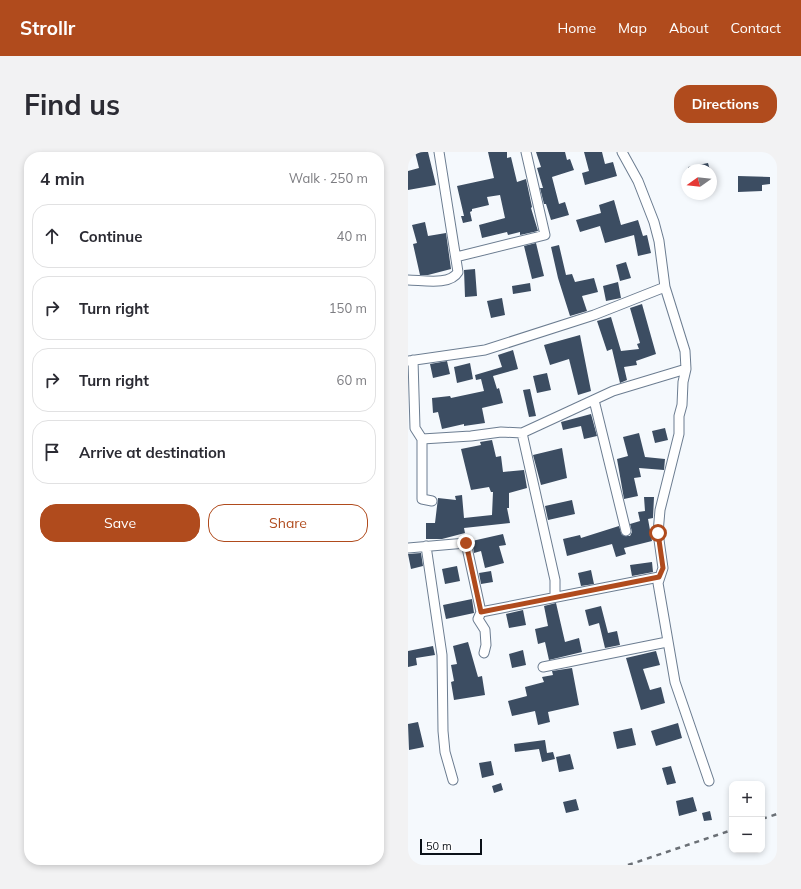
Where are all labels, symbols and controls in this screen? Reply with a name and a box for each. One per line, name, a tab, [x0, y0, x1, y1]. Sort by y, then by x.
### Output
text: Strollr	[20, 16, 75, 40]
text: Home	[557, 19, 596, 37]
text: Map	[618, 19, 647, 37]
text: About	[669, 19, 709, 37]
text: Contact	[731, 19, 781, 37]
button: Directions	[674, 85, 777, 123]
text: Find us	[24, 87, 120, 122]
north arrow	[681, 164, 717, 200]
text: 4 min	[40, 168, 85, 189]
text: Walk · 250 m	[289, 170, 368, 186]
icon: ahead	[41, 225, 63, 247]
text: Continue	[79, 227, 142, 246]
text: 40 m	[337, 228, 367, 244]
icon: right	[41, 297, 63, 319]
text: Turn right	[79, 299, 149, 318]
text: 150 m	[329, 300, 367, 316]
icon: right	[41, 369, 63, 391]
text: Turn right	[79, 371, 149, 390]
text: 60 m	[337, 372, 367, 388]
icon: arrive	[41, 441, 63, 463]
text: Arrive at destination	[79, 443, 226, 462]
button: Save	[40, 504, 200, 542]
button: Share	[208, 504, 368, 542]
route start	[649, 524, 667, 542]
route end	[457, 534, 475, 552]
map controls	[729, 781, 765, 853]
button: +	[729, 781, 765, 817]
button: −	[729, 817, 765, 853]
scale bar	[420, 837, 482, 856]
text: 50 m	[426, 839, 452, 853]

